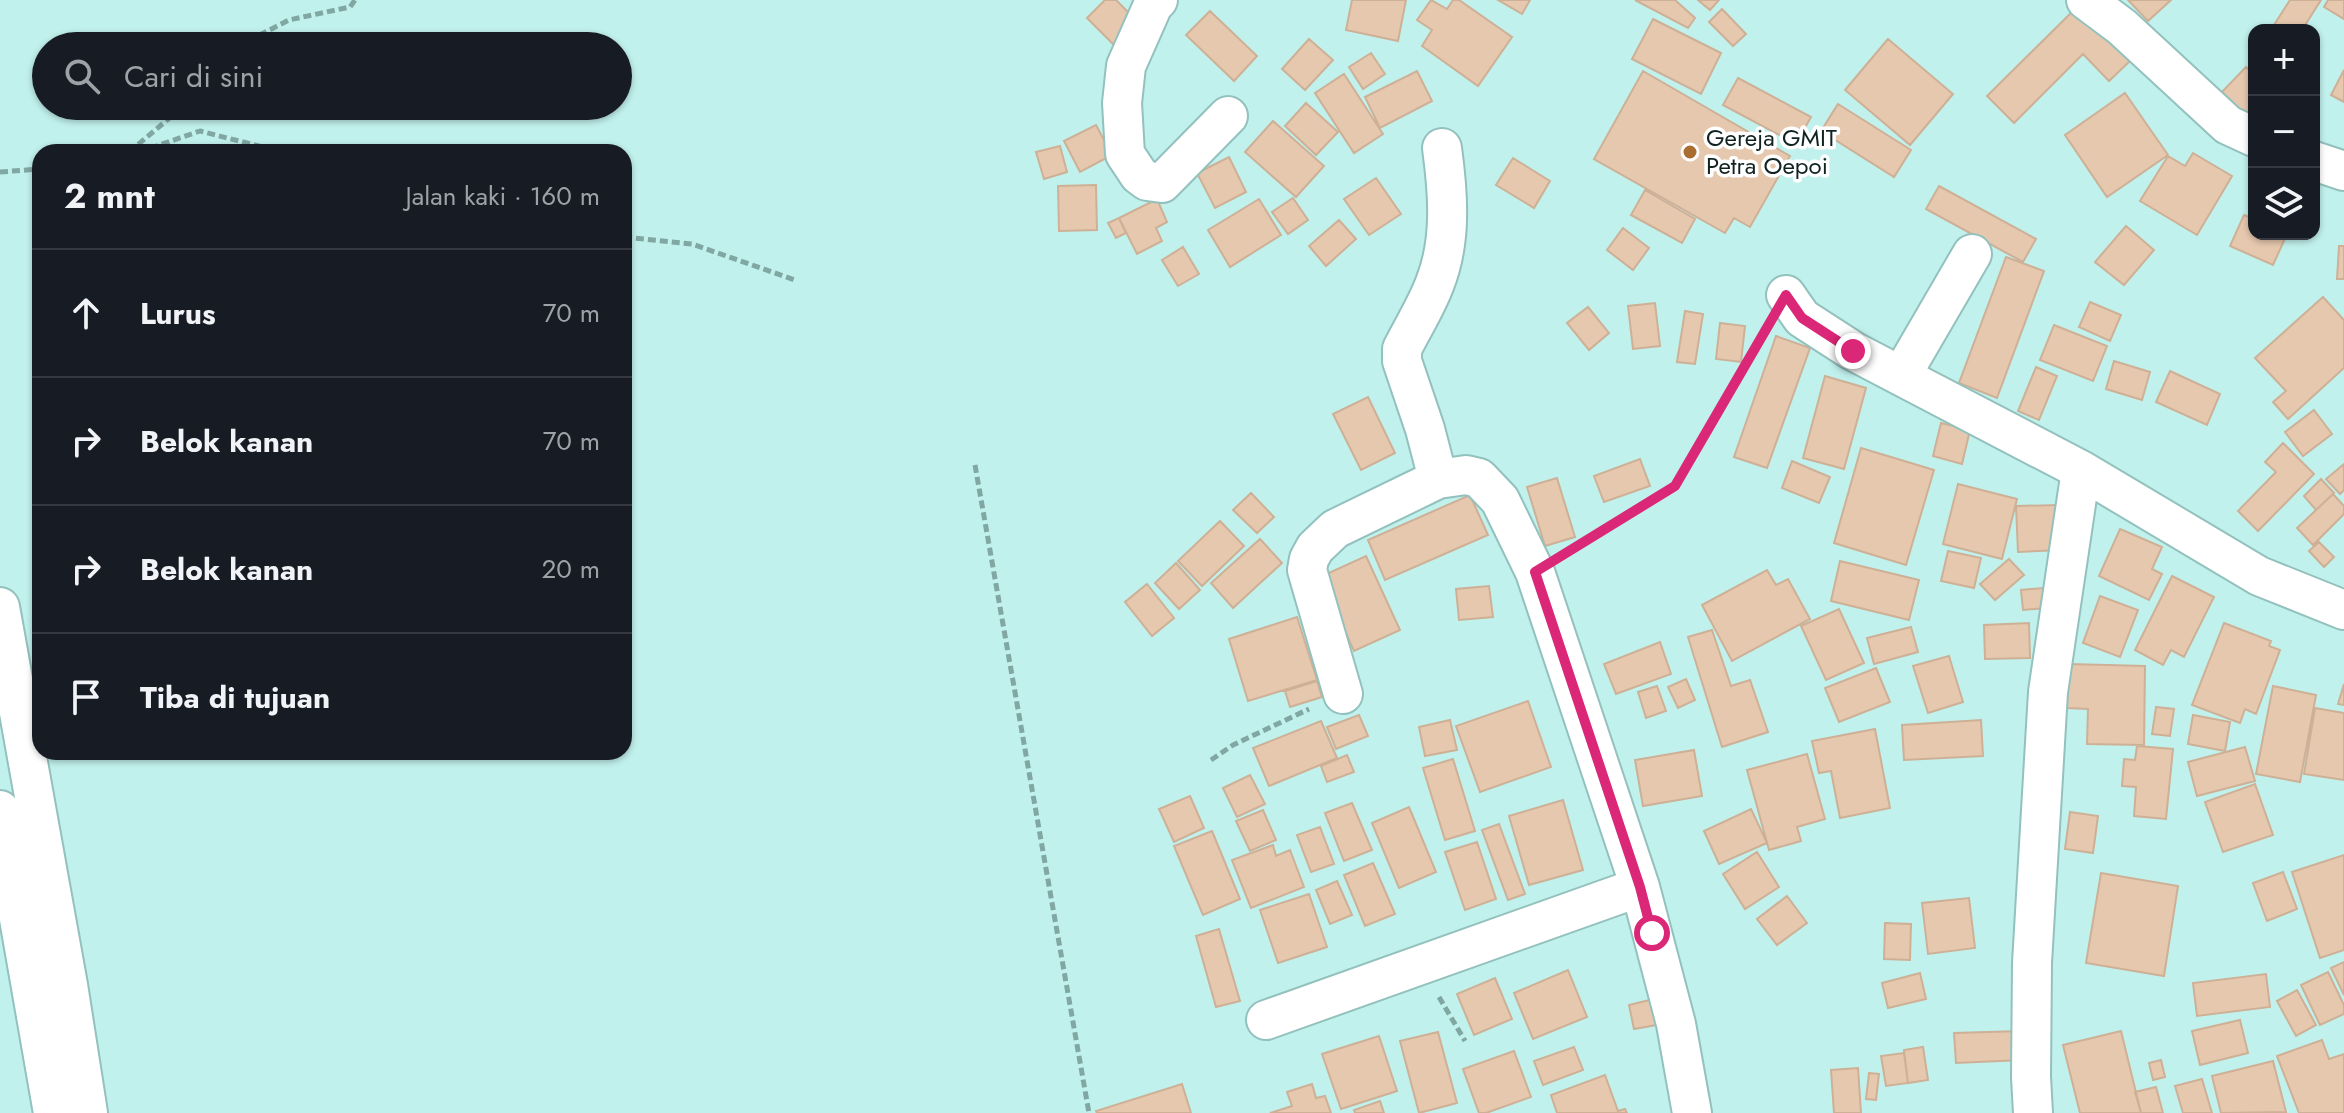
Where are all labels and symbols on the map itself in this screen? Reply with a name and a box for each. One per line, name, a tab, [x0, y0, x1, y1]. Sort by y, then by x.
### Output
place label: Gereja GMIT Petra Oepoi	[1706, 120, 1837, 183]
marker: Gereja GMIT Petra Oepoi	[1681, 143, 1699, 161]
route end	[1835, 333, 1871, 369]
route start	[1634, 915, 1670, 951]

